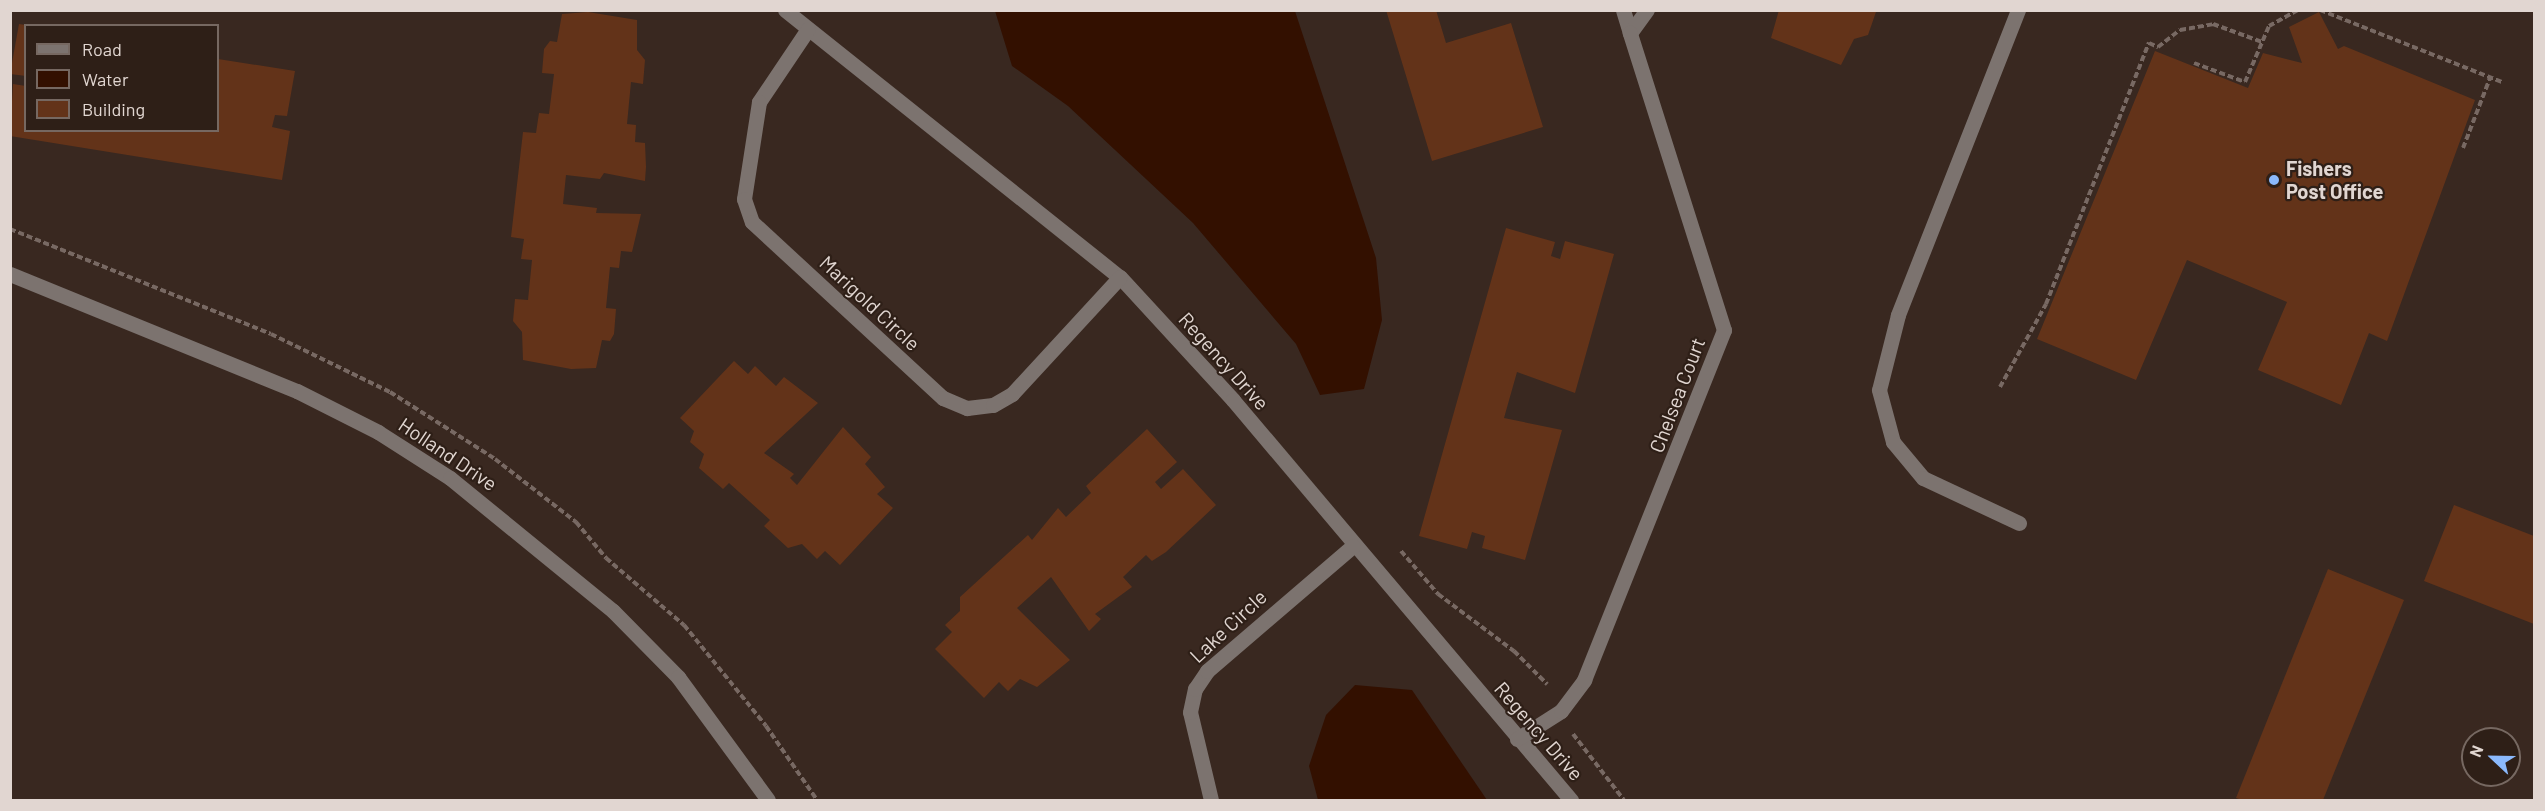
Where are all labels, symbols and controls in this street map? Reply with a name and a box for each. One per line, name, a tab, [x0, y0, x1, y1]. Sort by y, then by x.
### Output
legend	[24, 24, 219, 132]
text: Road	[82, 38, 122, 60]
text: Water	[82, 68, 129, 90]
text: Building	[82, 98, 145, 120]
place label: Fishers Post Office	[2286, 156, 2384, 203]
marker: Fishers Post Office	[2267, 173, 2281, 187]
street label: Marigold Circle	[815, 251, 925, 355]
street label: Regency Drive	[1174, 307, 1274, 415]
street label: Chelsea Court	[1644, 334, 1710, 456]
street label: Holland Drive	[394, 412, 502, 496]
street label: Lake Circle	[1185, 585, 1271, 667]
street label: Regency Drive	[1490, 677, 1588, 785]
north arrow	[2461, 727, 2521, 787]
text: N	[2465, 742, 2486, 759]

